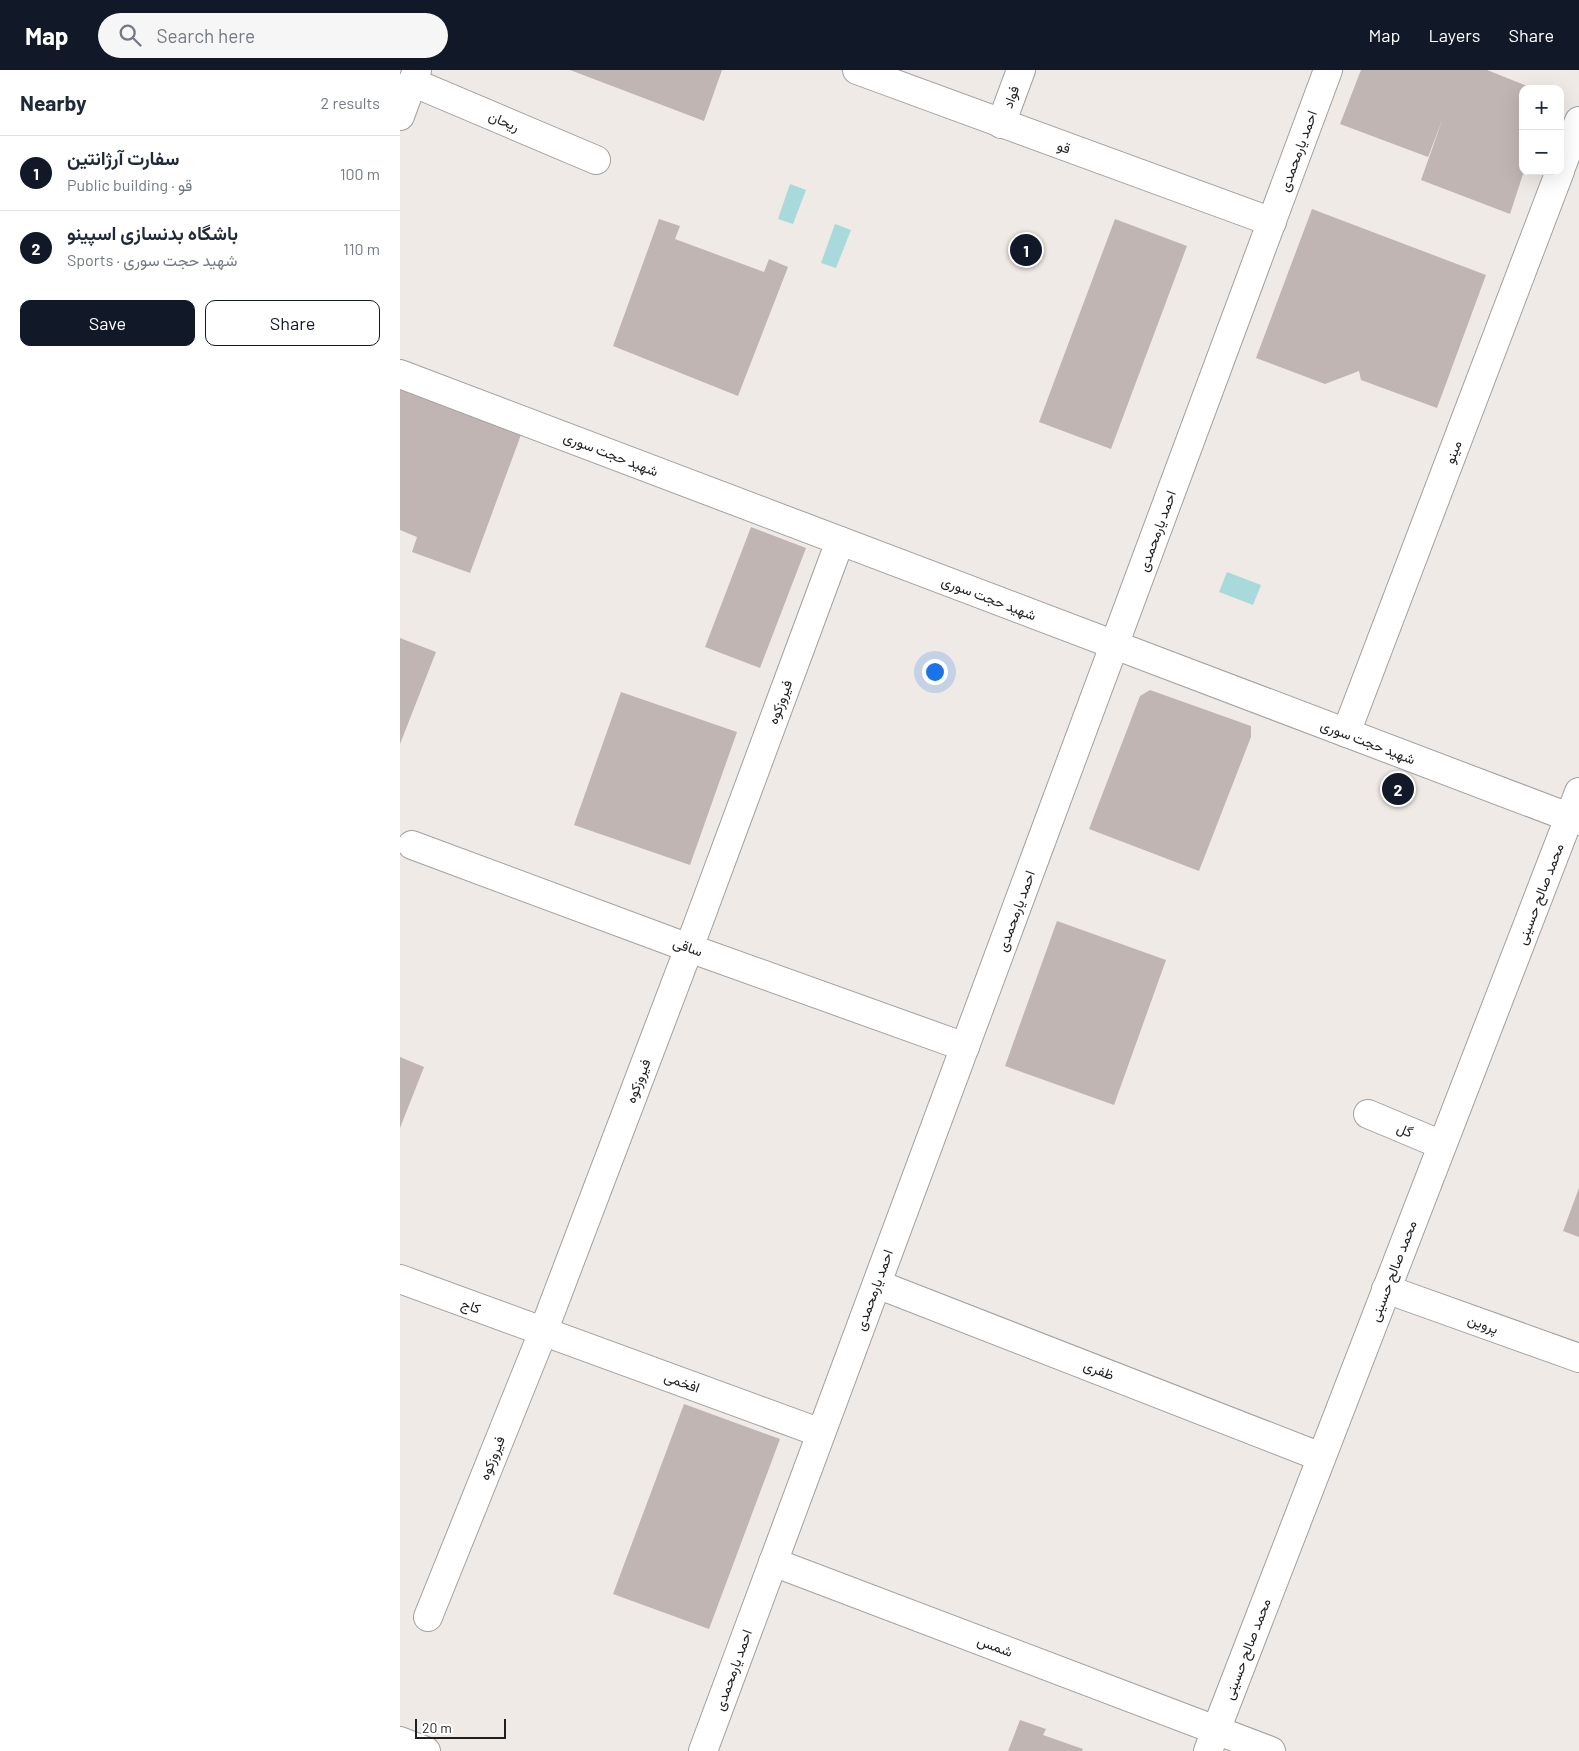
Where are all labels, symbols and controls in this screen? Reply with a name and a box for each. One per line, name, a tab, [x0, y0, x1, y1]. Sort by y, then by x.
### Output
search box	[98, 13, 448, 58]
text: Map	[25, 21, 68, 50]
icon: search	[116, 21, 144, 49]
text: Search here	[156, 24, 255, 47]
text: Map	[1368, 24, 1400, 46]
text: Layers	[1428, 24, 1481, 46]
text: Share	[1509, 24, 1554, 46]
street label: فواد	[999, 83, 1023, 111]
map controls	[1519, 85, 1564, 175]
button: +	[1519, 85, 1564, 130]
text: Nearby	[20, 90, 86, 115]
text: 2 results	[321, 93, 380, 112]
street label: ریحان	[486, 106, 522, 136]
street label: احمد یارمحمدی	[1275, 108, 1321, 194]
button: −	[1519, 130, 1564, 175]
street label: قو	[1055, 136, 1073, 158]
text: سفارت آرژانتین	[67, 146, 179, 169]
text: 1	[33, 164, 39, 183]
text: 100 m	[340, 164, 380, 183]
text: Public building · قو	[67, 175, 192, 194]
text: باشگاه بدنسازی اسپینو	[67, 221, 238, 244]
pin: 1	[1010, 231, 1042, 269]
text: 2	[32, 239, 40, 258]
text: 110 m	[343, 239, 380, 258]
text: Sports · شهید حجت سوری	[67, 250, 237, 269]
button: Save	[20, 300, 195, 346]
button: Share	[205, 300, 380, 346]
street label: شهید حجت سوری	[561, 428, 661, 480]
street label: مینو	[1440, 438, 1466, 466]
street label: احمد یارمحمدی	[1134, 488, 1180, 574]
street label: شهید حجت سوری	[939, 572, 1039, 624]
your location	[922, 659, 948, 685]
street label: فیروزکوه	[764, 677, 796, 727]
street label: شهید حجت سوری	[1318, 716, 1418, 768]
pin: 2	[1382, 770, 1414, 808]
street label: محمد صالح حسینی	[1512, 841, 1569, 948]
street label: احمد یارمحمدی	[993, 868, 1039, 954]
street label: ساقی	[671, 933, 705, 961]
street label: فیروزکوه	[621, 1056, 655, 1106]
street label: گل	[1394, 1119, 1416, 1141]
street label: محمد صالح حسینی	[1365, 1218, 1422, 1325]
street label: احمد یارمحمدی	[851, 1247, 897, 1333]
street label: کاج	[458, 1294, 483, 1320]
street label: پروین	[1465, 1310, 1501, 1339]
street label: ظفری	[1081, 1356, 1117, 1384]
street label: افخمی	[662, 1367, 702, 1397]
street label: فیروزکوه	[475, 1433, 509, 1483]
street label: محمد صالح حسینی	[1219, 1596, 1276, 1703]
street label: احمد یارمحمدی	[710, 1627, 756, 1713]
street label: شمس	[975, 1631, 1015, 1661]
scale bar	[415, 1716, 506, 1739]
text: 20 m	[422, 1719, 452, 1736]

